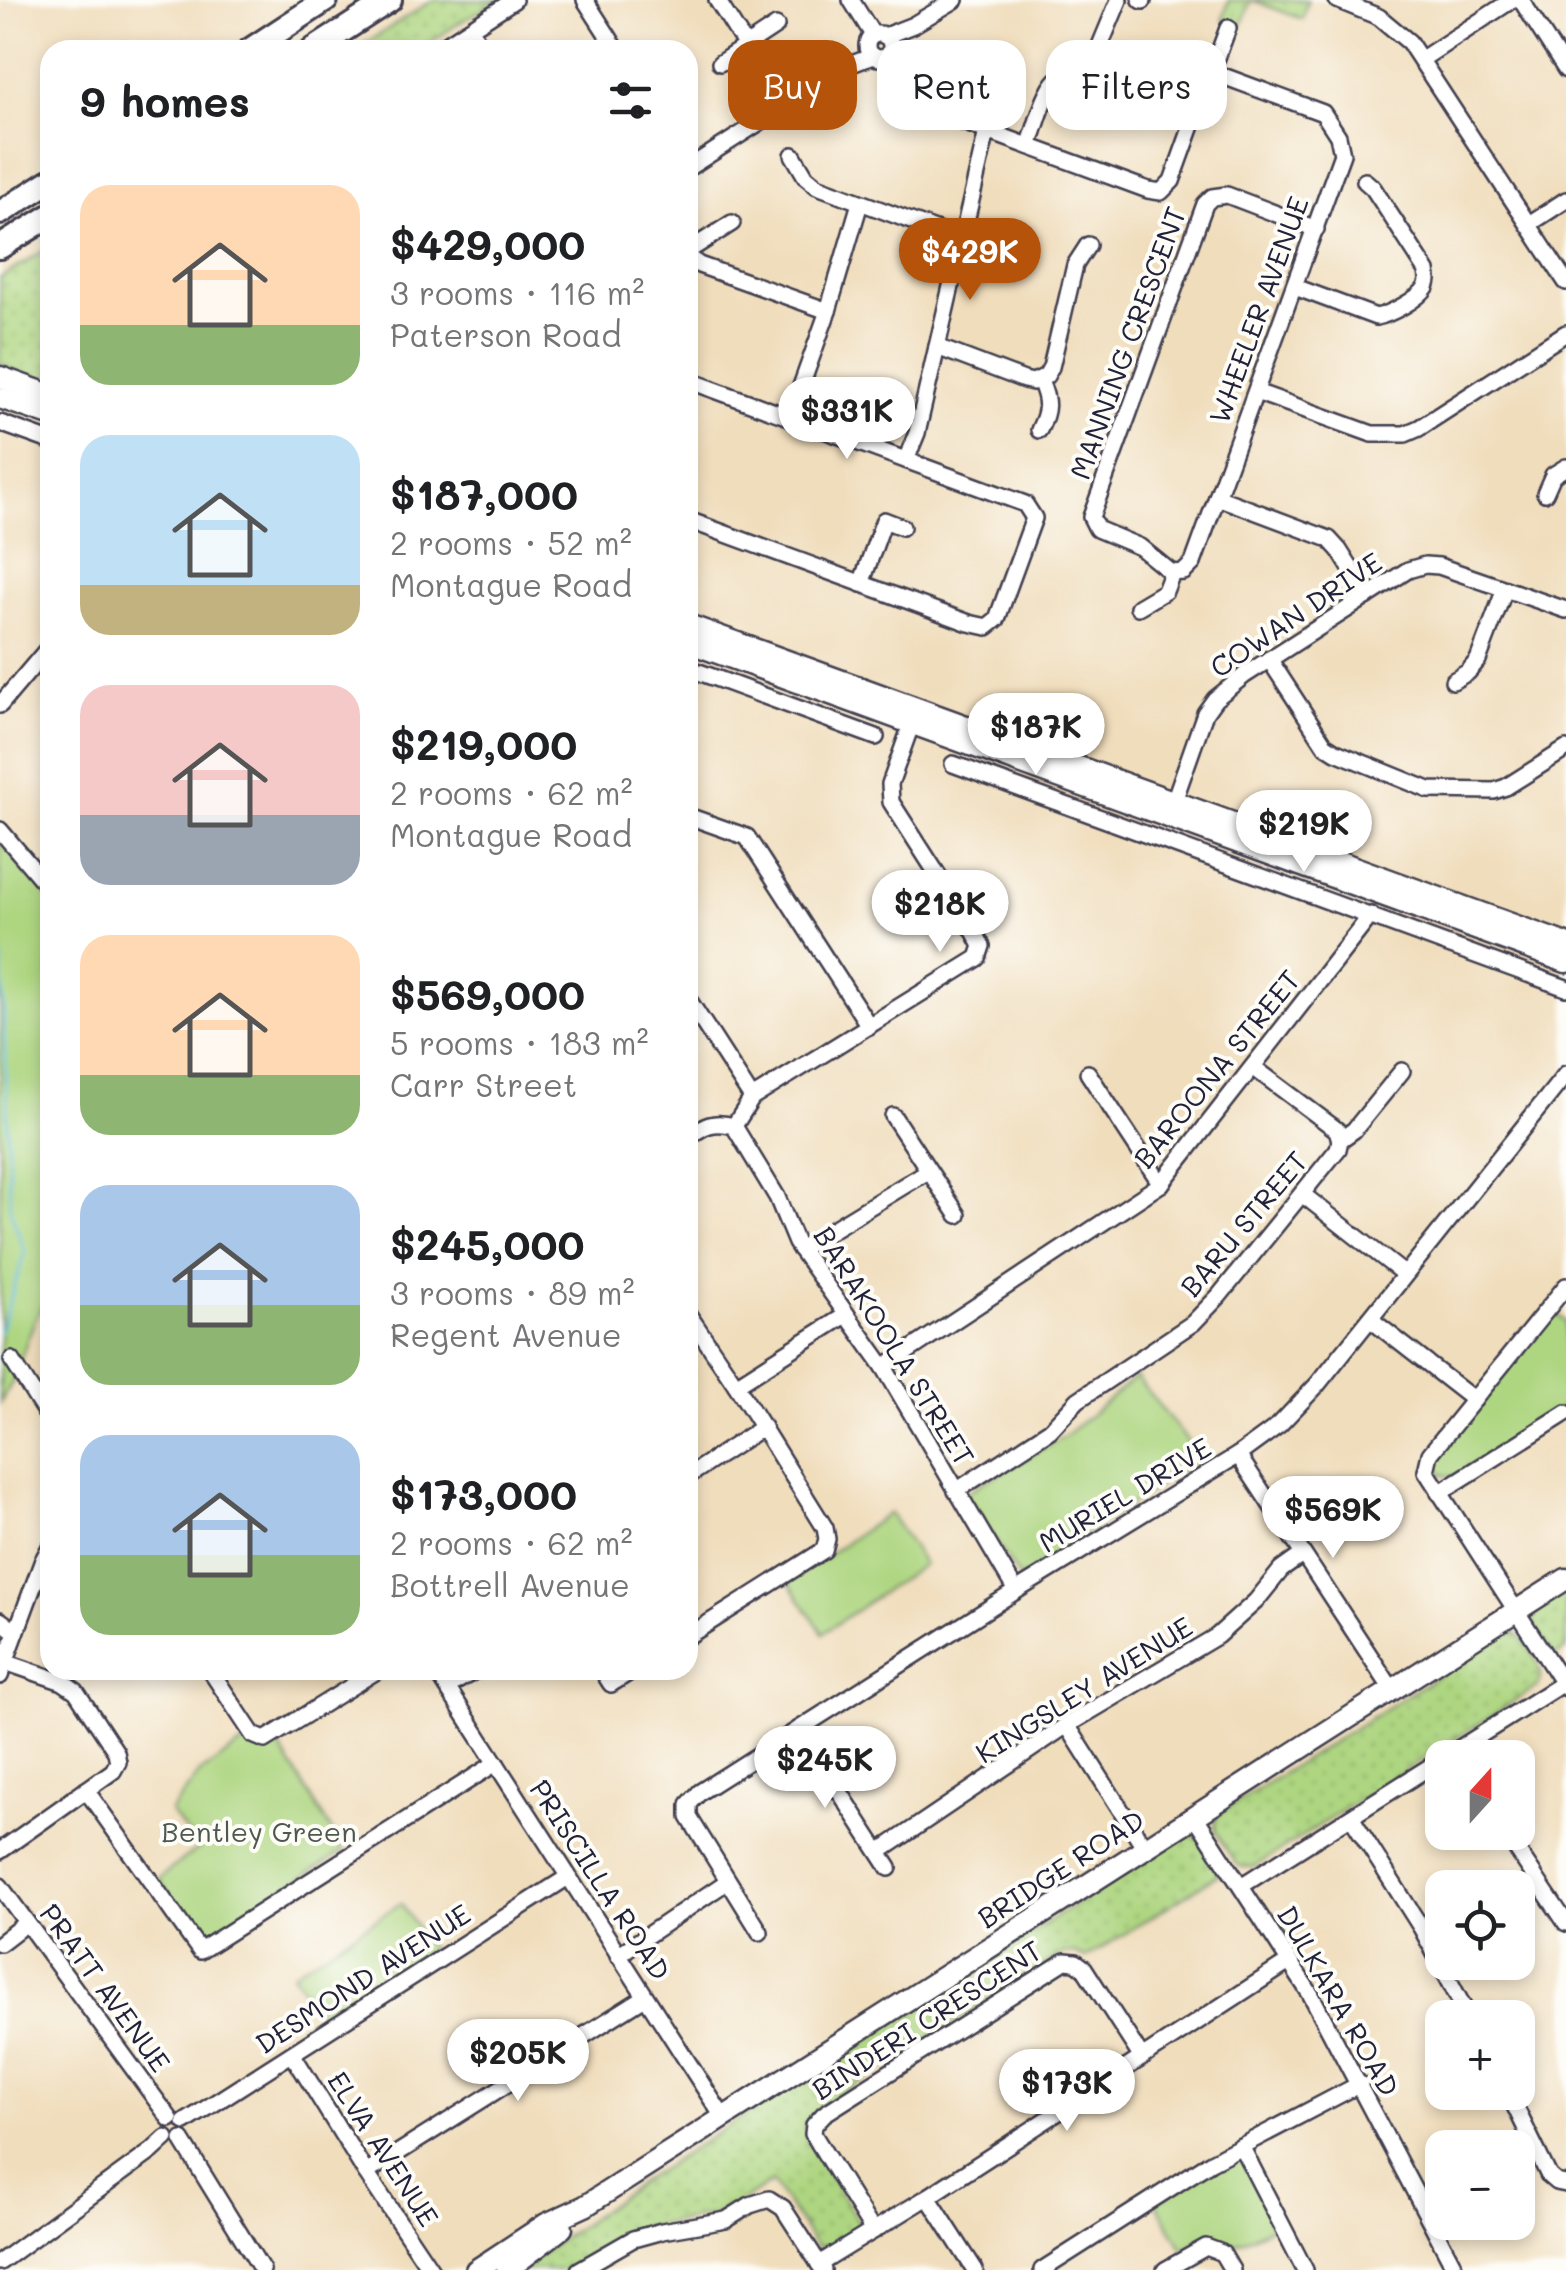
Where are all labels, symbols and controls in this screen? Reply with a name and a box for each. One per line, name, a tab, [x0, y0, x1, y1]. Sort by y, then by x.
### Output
chip: Buy	[728, 40, 857, 130]
chip: Rent	[877, 40, 1026, 130]
chip: Filters	[1046, 40, 1227, 130]
text: 9 homes	[80, 73, 250, 128]
icon: filters	[603, 73, 658, 128]
street label: WHEELER AVENUE	[1200, 191, 1316, 428]
street label: MANNING CRESCENT	[1061, 201, 1193, 484]
text: $429,000	[390, 216, 585, 271]
pin: $429K	[900, 218, 1040, 303]
icon: home	[160, 225, 280, 345]
text: $429K	[921, 229, 1019, 271]
text: 3 rooms · 116 m²	[390, 271, 644, 313]
text: Paterson Road	[390, 313, 622, 355]
pin: $331K	[777, 377, 917, 462]
text: $331K	[800, 388, 894, 430]
text: $187,000	[390, 466, 578, 521]
icon: home	[160, 475, 280, 595]
text: 2 rooms · 52 m²	[390, 521, 632, 563]
street label: COWAN DRIVE	[1203, 544, 1388, 685]
text: Montague Road	[390, 563, 632, 605]
pin: $187K	[966, 693, 1106, 778]
text: $187K	[990, 704, 1082, 746]
text: $219,000	[390, 716, 577, 771]
icon: home	[160, 725, 280, 845]
text: 2 rooms · 62 m²	[390, 771, 633, 813]
pin: $219K	[1234, 790, 1374, 875]
text: $219K	[1258, 801, 1350, 843]
text: Montague Road	[390, 813, 632, 855]
pin: $218K	[870, 870, 1010, 955]
text: $218K	[894, 881, 986, 923]
street label: BAROONA STREET	[1125, 962, 1307, 1175]
text: $569,000	[390, 966, 585, 1021]
icon: home	[160, 975, 280, 1095]
text: 5 rooms · 183 m²	[390, 1021, 649, 1063]
text: Carr Street	[390, 1063, 577, 1105]
street label: BARU STREET	[1172, 1143, 1315, 1304]
text: $245,000	[390, 1216, 585, 1271]
street label: BARAKOOLA STREET	[807, 1219, 983, 1472]
icon: home	[160, 1225, 280, 1345]
text: 3 rooms · 89 m²	[390, 1271, 635, 1313]
text: Regent Avenue	[390, 1313, 621, 1355]
street label: MURIEL DRIVE	[1032, 1429, 1217, 1560]
text: $173,000	[390, 1466, 577, 1521]
icon: home	[160, 1475, 280, 1595]
pin: $569K	[1263, 1476, 1403, 1561]
text: $569K	[1284, 1487, 1382, 1529]
text: 2 rooms · 62 m²	[390, 1521, 633, 1563]
text: Bottrell Avenue	[390, 1563, 630, 1605]
street label: KINGSLEY AVENUE	[968, 1608, 1199, 1770]
pin: $245K	[755, 1726, 895, 1811]
text: $245K	[776, 1737, 874, 1779]
north arrow	[1425, 1740, 1535, 1850]
map controls	[1425, 1740, 1535, 2240]
street label: PRISCILLA ROAD	[523, 1772, 679, 1986]
street label: BRIDGE ROAD	[970, 1801, 1150, 1935]
park label: Bentley Green	[161, 1813, 357, 1849]
button: locate	[1425, 1870, 1535, 1980]
street label: DESMOND AVENUE	[248, 1895, 477, 2061]
street label: PRATT AVENUE	[33, 1896, 179, 2079]
street label: DULKARA ROAD	[1270, 1899, 1408, 2102]
street label: BINDERI CRESCENT	[805, 1931, 1048, 2107]
button: +	[1425, 2000, 1535, 2110]
pin: $205K	[448, 2019, 588, 2104]
text: $205K	[469, 2030, 567, 2072]
pin: $173K	[997, 2049, 1137, 2134]
text: $173K	[1021, 2060, 1113, 2102]
street label: ELVA AVENUE	[320, 2064, 447, 2233]
button: −	[1425, 2130, 1535, 2240]

